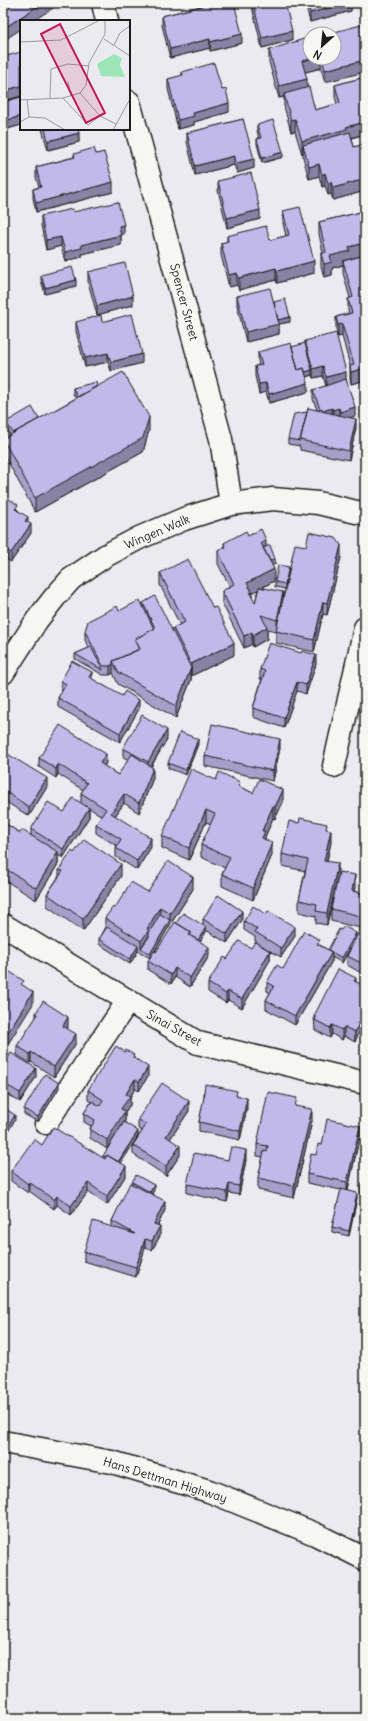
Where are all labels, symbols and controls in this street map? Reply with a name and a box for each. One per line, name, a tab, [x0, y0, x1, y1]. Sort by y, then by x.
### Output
inset map	[20, 20, 130, 130]
north arrow	[302, 26, 342, 66]
text: N	[311, 47, 324, 63]
street label: Spencer Street	[167, 262, 202, 342]
street label: Wingen Walk	[122, 511, 192, 552]
street label: Sinai Street	[144, 1006, 204, 1049]
street label: Hans Dettman Highway	[101, 1454, 229, 1506]

